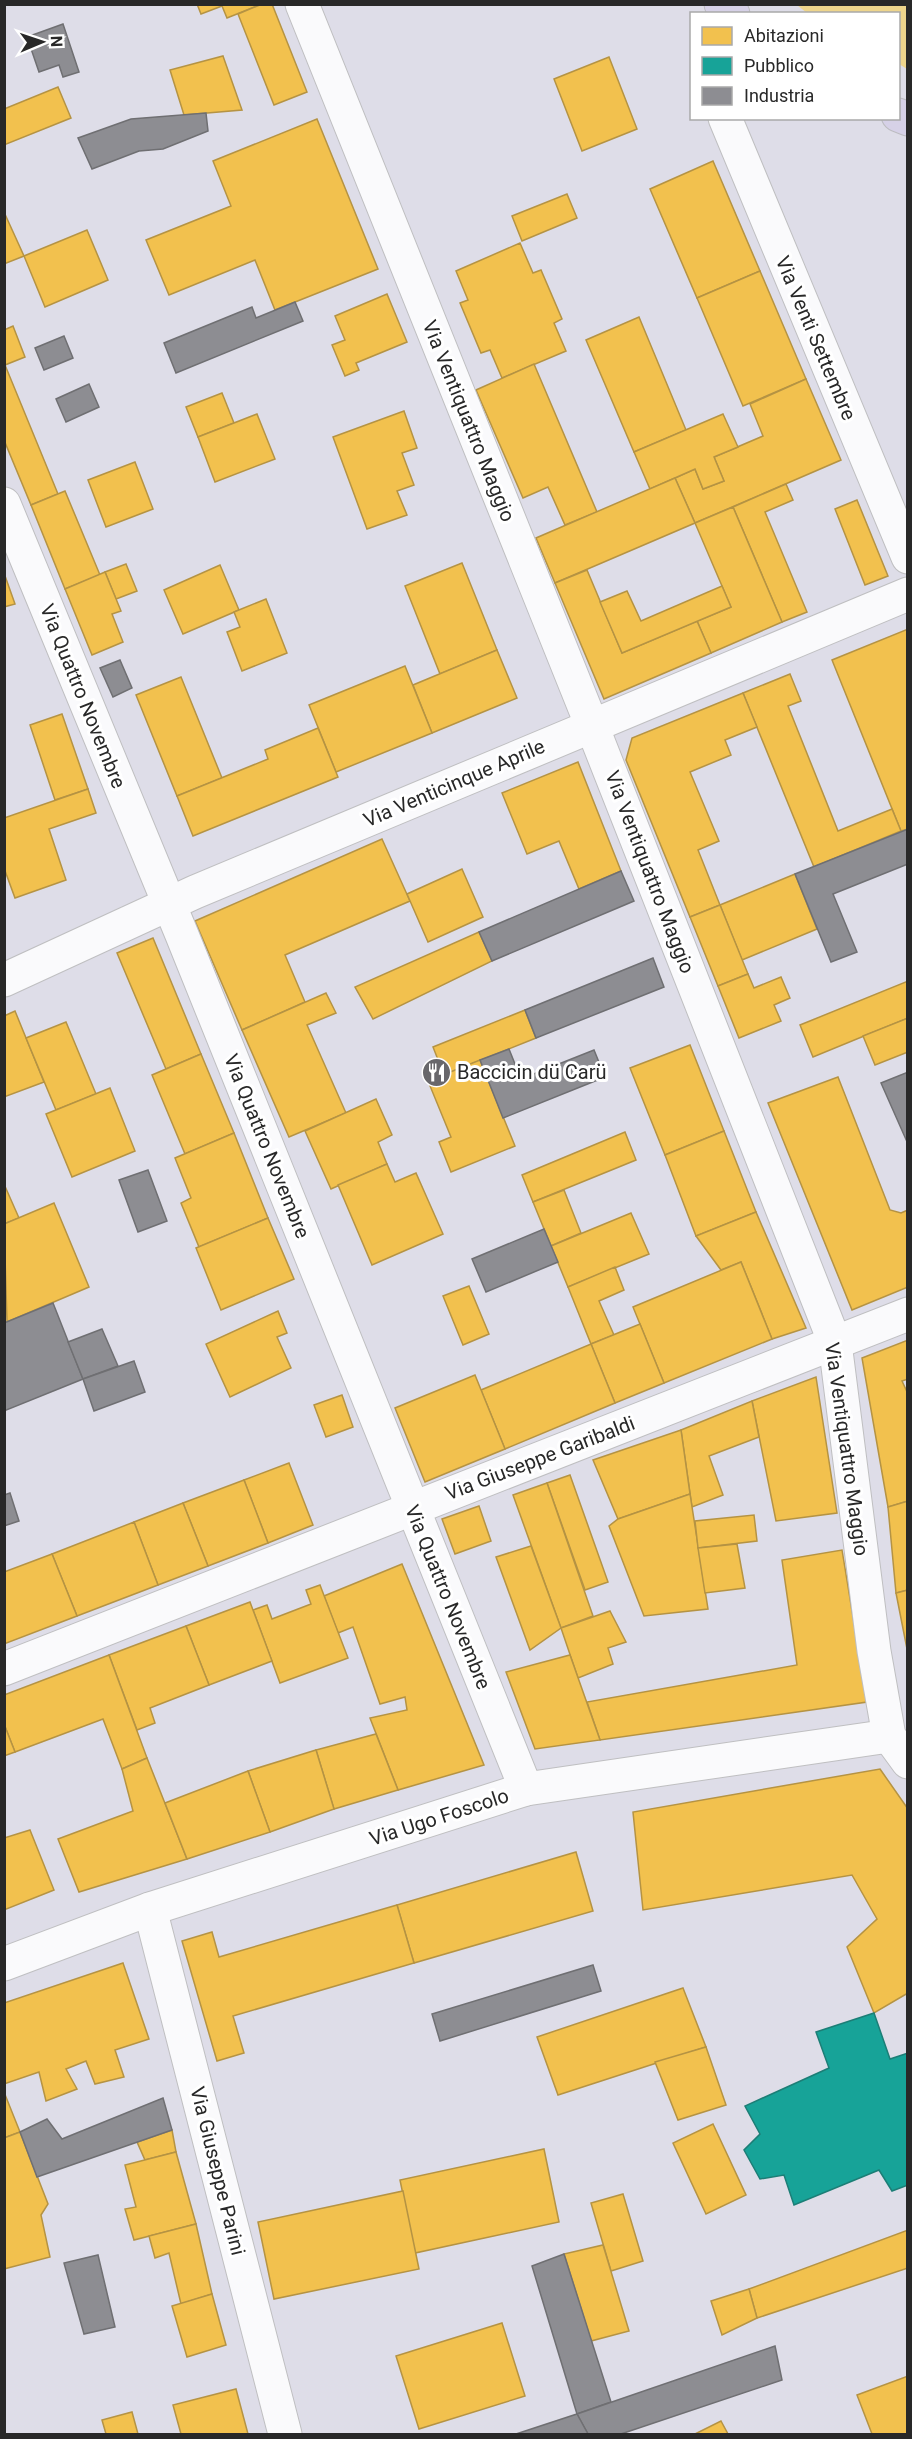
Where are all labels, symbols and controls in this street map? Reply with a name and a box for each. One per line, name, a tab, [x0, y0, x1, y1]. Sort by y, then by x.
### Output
north arrow	[12, 12, 72, 72]
legend	[690, 12, 900, 120]
text: Abitazioni	[744, 25, 824, 46]
text: N	[47, 36, 66, 47]
text: Pubblico	[744, 55, 814, 76]
text: Industria	[744, 85, 814, 106]
street label: Via Venti Settembre	[771, 252, 861, 424]
street label: Via Ventiquattro Maggio	[418, 317, 520, 525]
street label: Via Quattro Novembre	[35, 600, 131, 792]
street label: Via Venticinque Aprile	[360, 734, 548, 832]
street label: Via Ventiquattro Maggio	[600, 767, 700, 977]
street label: Via Quattro Novembre	[219, 1050, 315, 1242]
restaurant icon: Baccicin dü Carü	[420, 1056, 452, 1088]
place label: Baccicin dü Carü	[457, 1060, 606, 1084]
street label: Via Ventiquattro Maggio	[820, 1341, 874, 1557]
street label: Via Giuseppe Garibaldi	[442, 1411, 638, 1505]
street label: Via Quattro Novembre	[400, 1501, 496, 1693]
street label: Via Ugo Foscolo	[366, 1783, 512, 1851]
street label: Via Giuseppe Parini	[185, 2084, 251, 2258]

